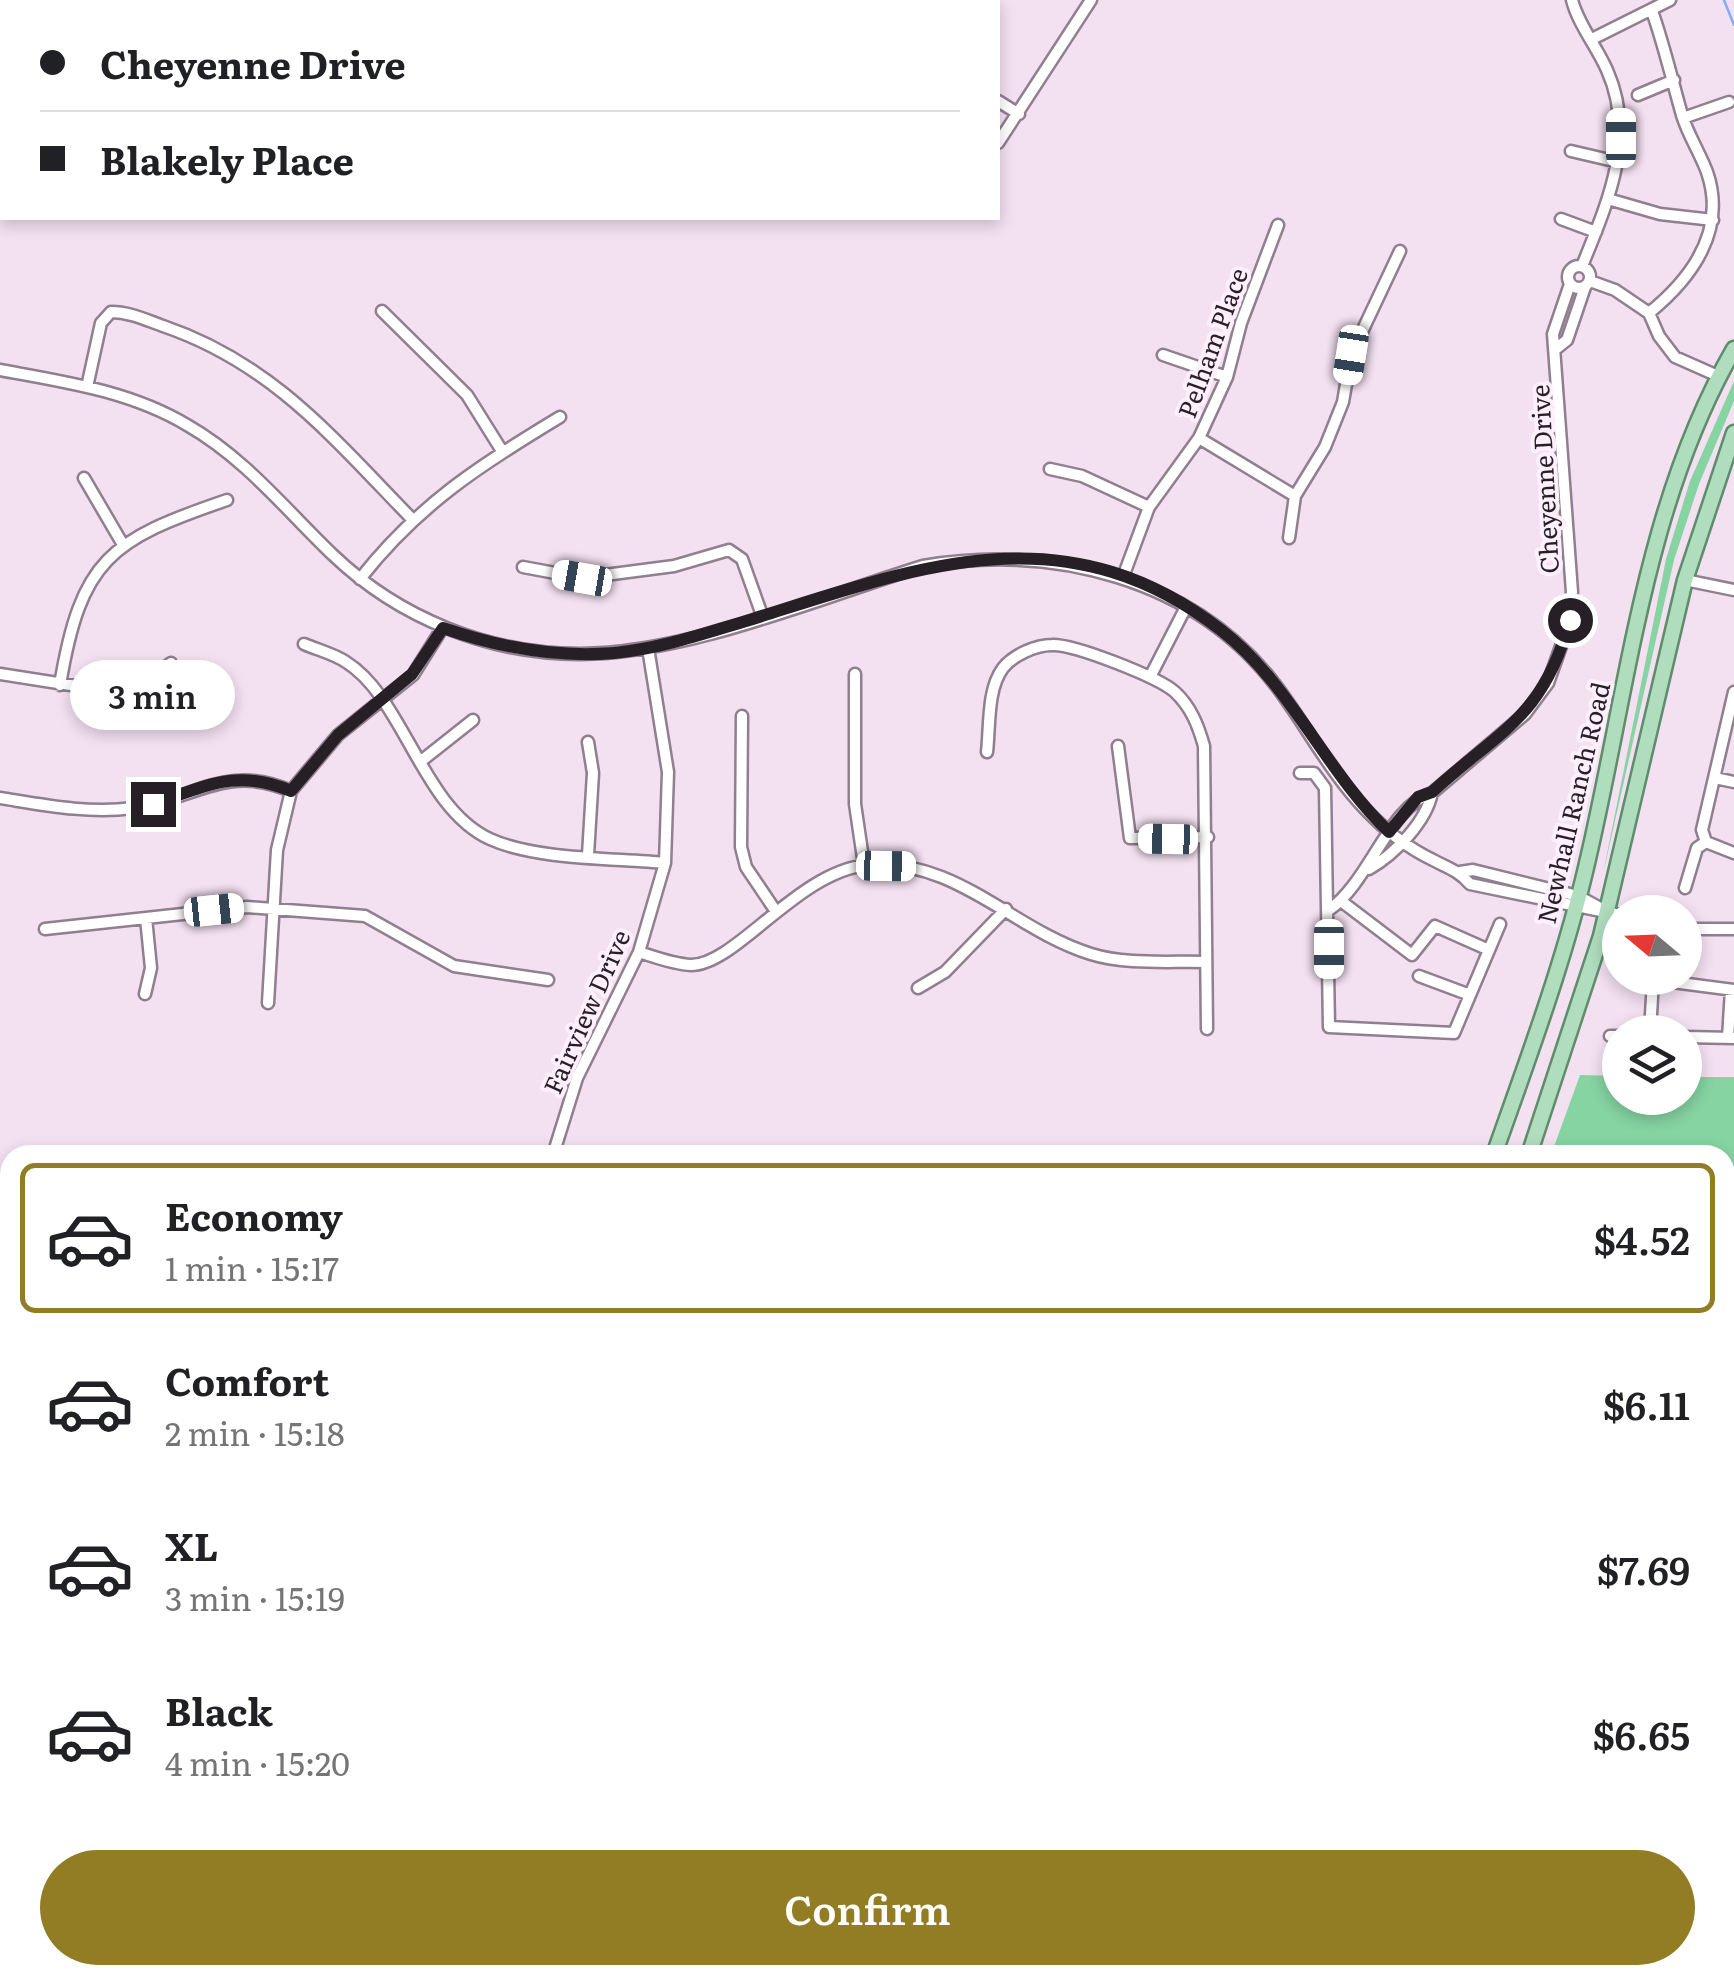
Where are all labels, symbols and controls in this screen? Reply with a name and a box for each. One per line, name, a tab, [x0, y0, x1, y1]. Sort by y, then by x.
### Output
text: Cheyenne Drive	[100, 34, 406, 91]
car	[1606, 108, 1636, 168]
text: Blakely Place	[100, 130, 354, 187]
street label: Pelham Place	[1167, 262, 1256, 423]
car	[1331, 323, 1371, 387]
street label: Cheyenne Drive	[1520, 384, 1567, 574]
car	[550, 558, 614, 598]
route start	[1548, 598, 1593, 643]
callout: 3 min	[70, 659, 236, 729]
text: 3 min	[108, 671, 197, 719]
street label: Newhall Ranch Road	[1527, 678, 1618, 927]
route end	[131, 782, 176, 827]
car	[1138, 823, 1198, 855]
car	[856, 850, 916, 882]
car	[183, 892, 245, 928]
north arrow	[1602, 895, 1702, 995]
map controls	[1602, 895, 1702, 1115]
car	[1314, 919, 1344, 979]
street label: Fairview Drive	[533, 923, 638, 1099]
button: layers	[1602, 1015, 1702, 1115]
text: Economy	[165, 1186, 343, 1243]
icon: car	[45, 1193, 135, 1283]
text: $4.52	[1594, 1210, 1690, 1267]
text: 1 min · 15:17	[165, 1243, 339, 1291]
text: Comfort	[165, 1351, 329, 1408]
icon: car	[45, 1358, 135, 1448]
text: $6.11	[1603, 1375, 1690, 1432]
text: 2 min · 15:18	[165, 1408, 345, 1456]
text: XL	[165, 1516, 218, 1573]
icon: car	[45, 1523, 135, 1613]
text: $7.69	[1597, 1540, 1690, 1597]
text: 3 min · 15:19	[165, 1573, 345, 1621]
text: Black	[165, 1681, 273, 1738]
icon: car	[45, 1688, 135, 1778]
text: $6.65	[1592, 1705, 1690, 1762]
text: 4 min · 15:20	[165, 1738, 350, 1786]
button: Confirm	[40, 1850, 1695, 1965]

